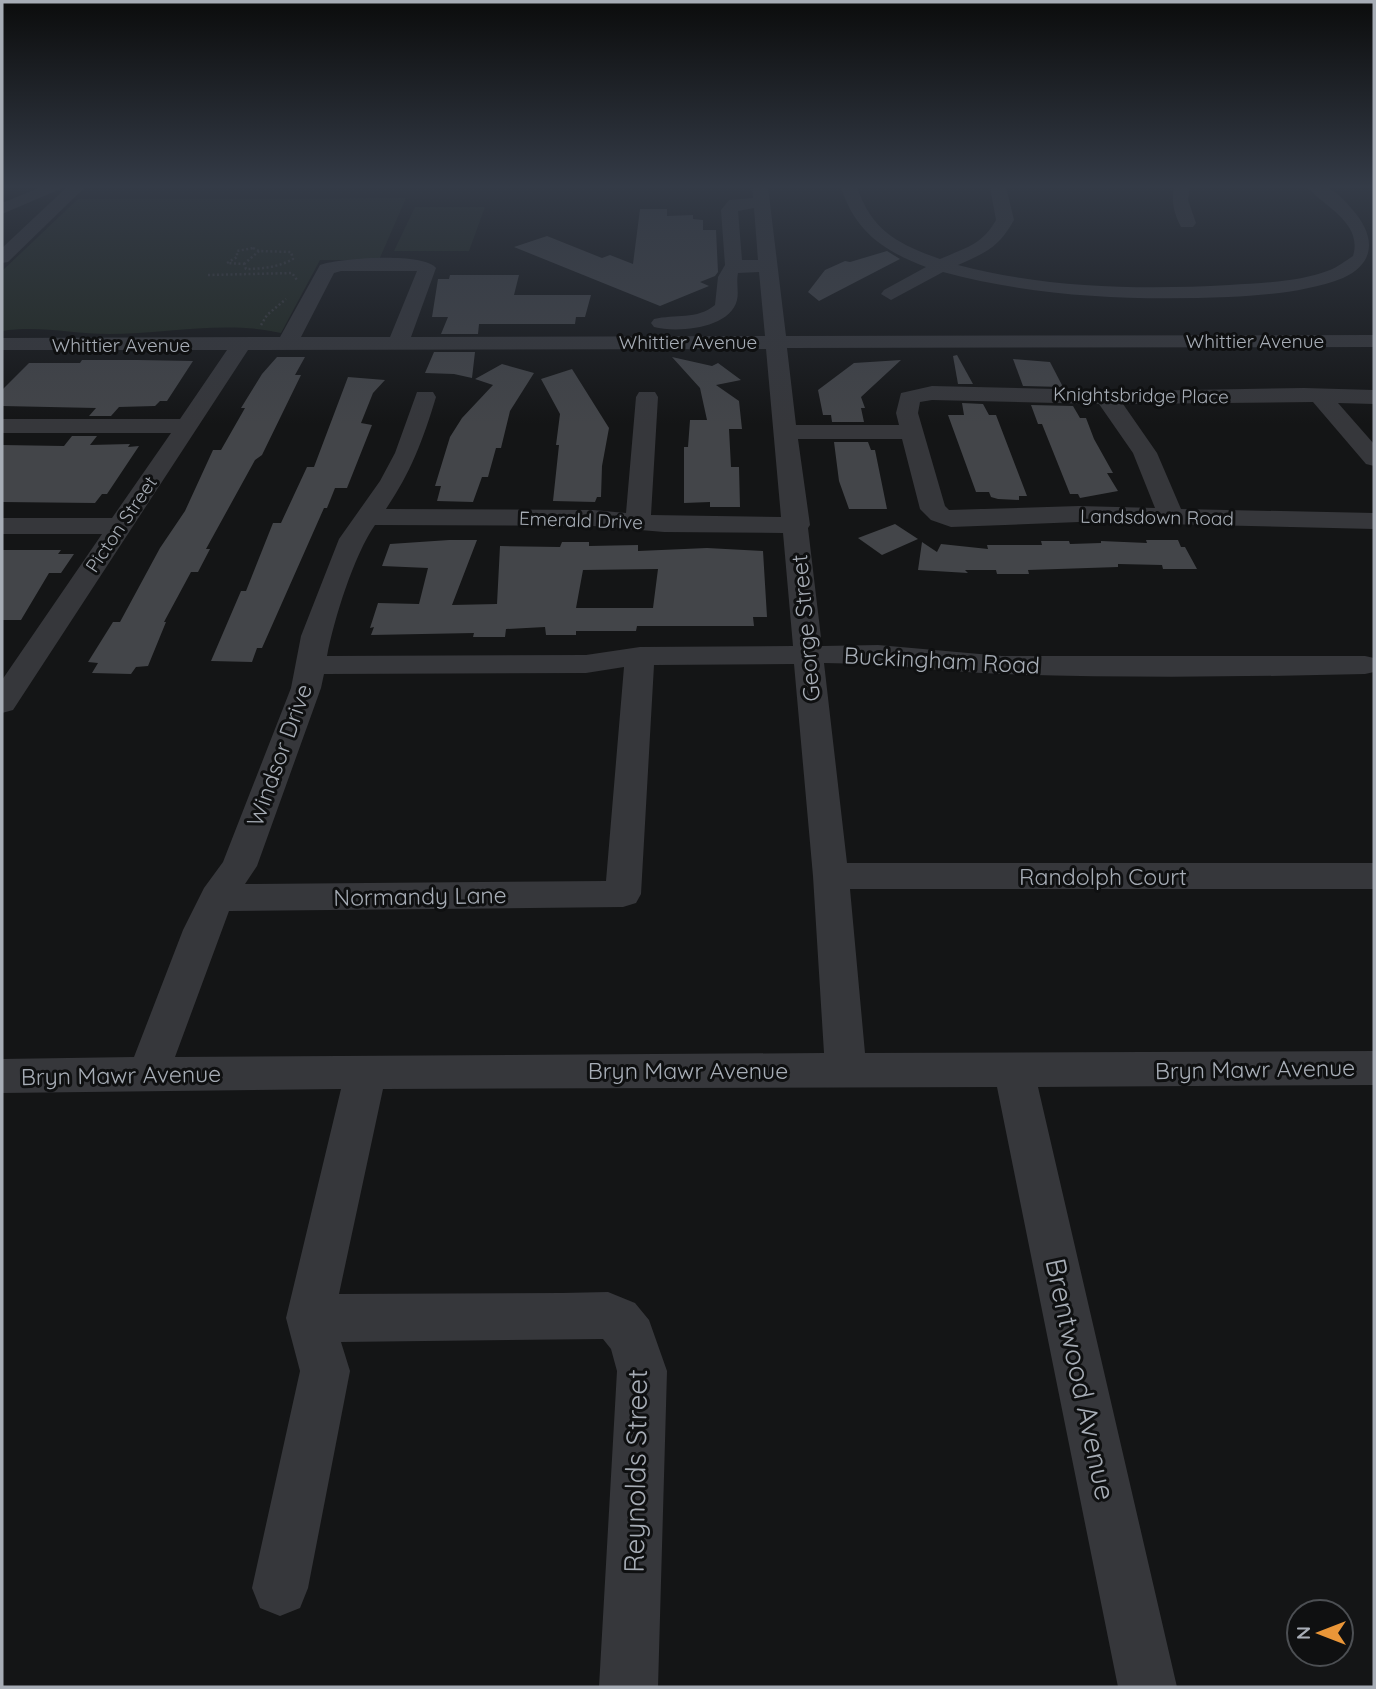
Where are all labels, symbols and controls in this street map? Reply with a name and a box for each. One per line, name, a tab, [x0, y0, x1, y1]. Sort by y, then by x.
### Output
street label: Whittier Avenue	[1186, 329, 1324, 353]
street label: Whittier Avenue	[619, 330, 757, 354]
street label: Whittier Avenue	[52, 333, 190, 357]
street label: Knightsbridge Place	[1053, 381, 1229, 409]
street label: Picton Street	[80, 471, 162, 577]
street label: Landsdown Road	[1080, 504, 1234, 530]
street label: Emerald Drive	[519, 506, 643, 534]
street label: George Street	[784, 553, 826, 703]
street label: Buckingham Road	[843, 640, 1041, 680]
street label: Windsor Drive	[240, 680, 318, 830]
street label: Randolph Court	[1019, 862, 1187, 891]
street label: Normandy Lane	[333, 880, 507, 912]
street label: Bryn Mawr Avenue	[1155, 1053, 1355, 1085]
street label: Bryn Mawr Avenue	[588, 1056, 788, 1085]
street label: Bryn Mawr Avenue	[21, 1059, 221, 1091]
street label: Brentwood Avenue	[1038, 1255, 1124, 1503]
street label: Reynolds Street	[616, 1369, 654, 1573]
north arrow	[1285, 1598, 1355, 1668]
text: N	[1291, 1626, 1315, 1640]

